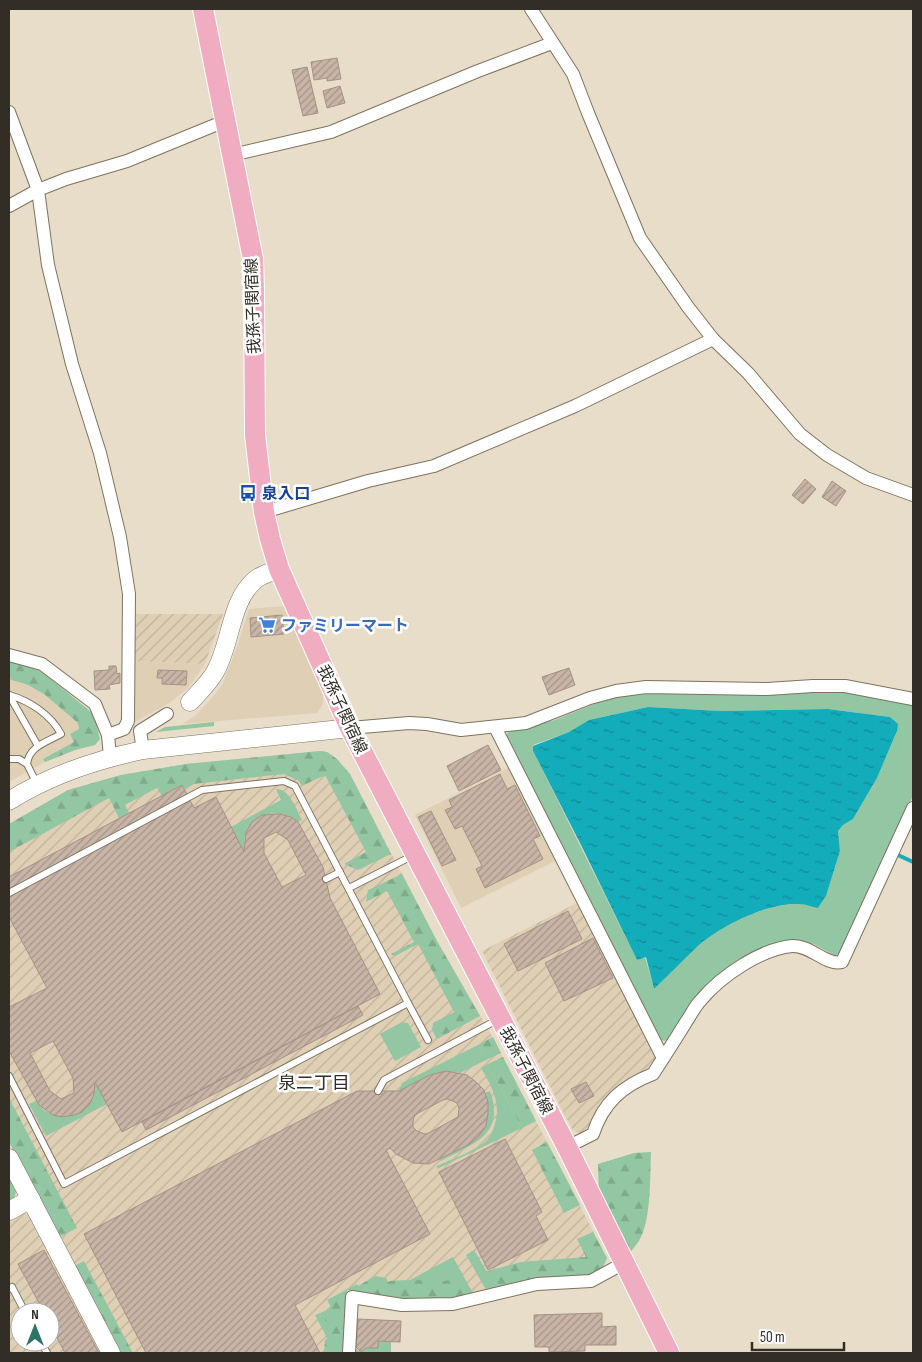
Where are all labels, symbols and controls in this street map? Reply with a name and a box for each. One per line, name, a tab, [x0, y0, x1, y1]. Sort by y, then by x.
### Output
street label: 我孫子関宿線	[242, 258, 265, 354]
bus stop icon: 泉入口	[238, 483, 258, 503]
place label: 泉入口	[262, 485, 310, 504]
supermarket icon: ファミリーマート	[257, 615, 277, 635]
place label: ファミリーマート	[281, 617, 409, 636]
street label: 我孫子関宿線	[313, 662, 371, 757]
street label: 我孫子関宿線	[495, 1024, 556, 1118]
district label: 泉二丁目	[278, 1073, 350, 1094]
north arrow	[10, 1302, 60, 1352]
text: N	[31, 1306, 39, 1323]
scale bar	[752, 1320, 844, 1352]
text: 50 m	[760, 1328, 785, 1347]

